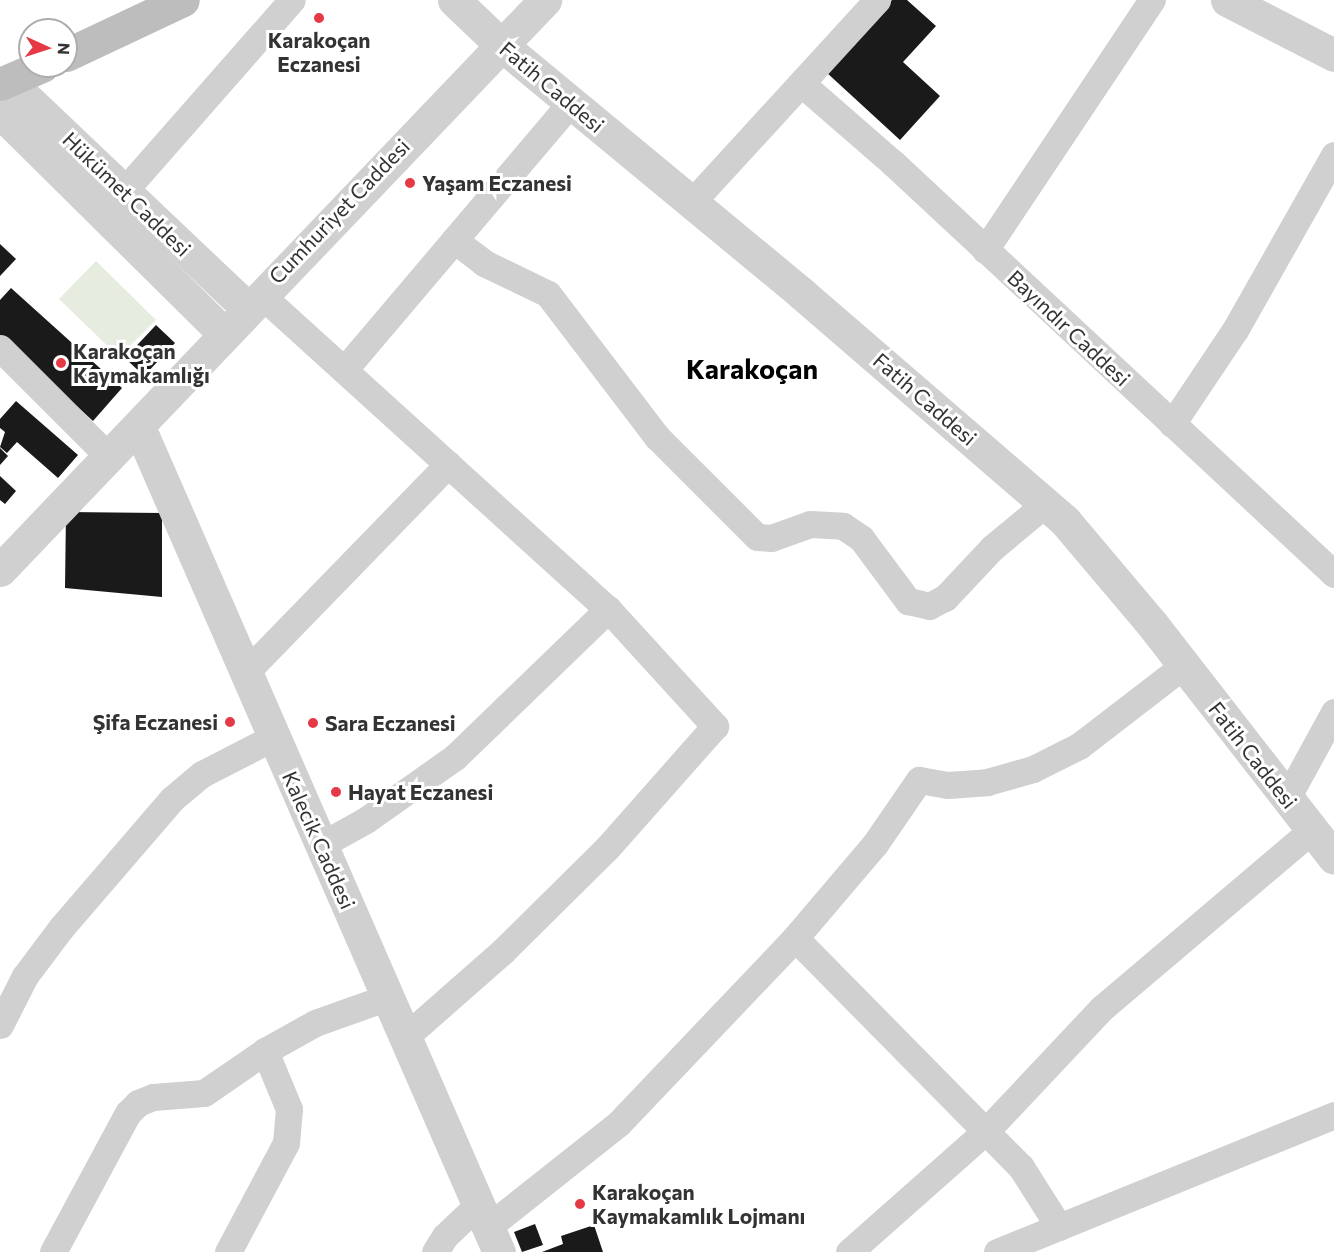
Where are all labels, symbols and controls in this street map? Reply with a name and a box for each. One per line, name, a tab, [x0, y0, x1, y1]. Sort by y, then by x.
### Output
marker: Karakoçan Eczanesi	[312, 11, 326, 25]
north arrow	[18, 18, 78, 78]
place label: Karakoçan Eczanesi	[268, 27, 370, 77]
street label: Fatih Caddesi	[495, 36, 609, 138]
text: N	[55, 42, 74, 55]
street label: Hükümet Caddesi	[58, 127, 196, 261]
street label: Cumhuriyet Caddesi	[263, 133, 415, 289]
place label: Yaşam Eczanesi	[422, 170, 572, 196]
marker: Yaşam Eczanesi	[403, 176, 417, 190]
street label: Bayındır Caddesi	[1003, 265, 1135, 391]
place label: Karakoçan Kaymakamlığı	[73, 338, 210, 388]
street label: Fatih Caddesi	[868, 347, 982, 451]
district label: Karakoçan	[686, 353, 818, 385]
marker: Karakoçan Kaymakamlığı	[54, 356, 68, 370]
street label: Fatih Caddesi	[1204, 697, 1302, 813]
place label: Şifa Eczanesi	[93, 709, 218, 735]
place label: Sara Eczanesi	[325, 710, 456, 736]
marker: Şifa Eczanesi	[223, 715, 237, 729]
marker: Sara Eczanesi	[306, 716, 320, 730]
street label: Kalecik Caddesi	[277, 767, 361, 913]
place label: Hayat Eczanesi	[348, 779, 493, 805]
marker: Hayat Eczanesi	[329, 785, 343, 799]
place label: Karakoçan Kaymakamlık Lojmanı	[592, 1179, 805, 1229]
marker: Karakoçan Kaymakamlık Lojmanı	[573, 1197, 587, 1211]

